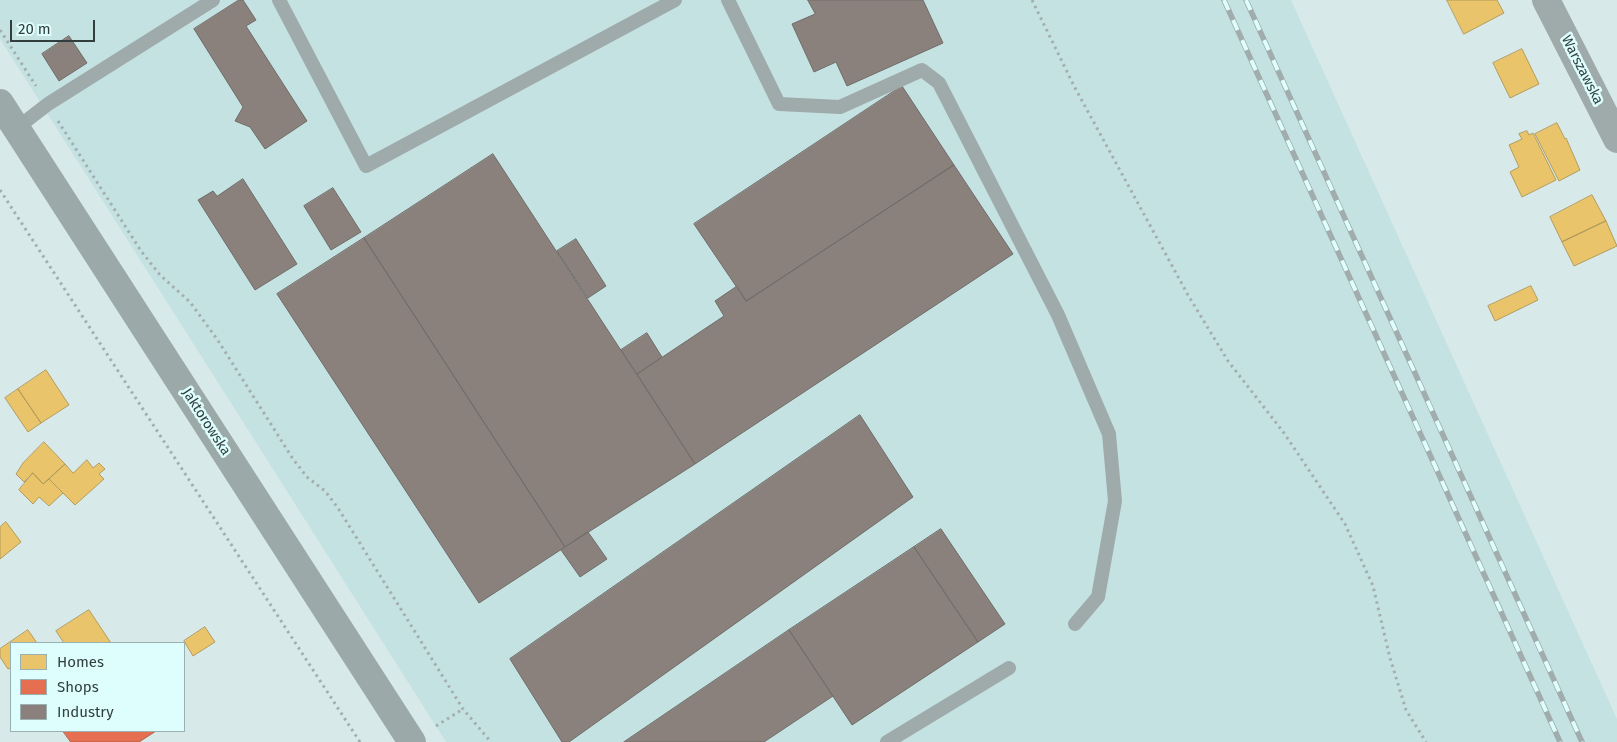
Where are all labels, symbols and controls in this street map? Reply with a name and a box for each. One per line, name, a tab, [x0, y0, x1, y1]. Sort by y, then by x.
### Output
scale bar	[12, 10, 98, 42]
text: 20 m	[18, 20, 51, 38]
street label: Warszawska	[1557, 33, 1607, 107]
street label: Jaktorowska	[178, 385, 234, 459]
legend	[10, 642, 185, 732]
text: Homes	[57, 653, 104, 671]
text: Shops	[57, 678, 99, 696]
text: Industry	[57, 703, 114, 721]

